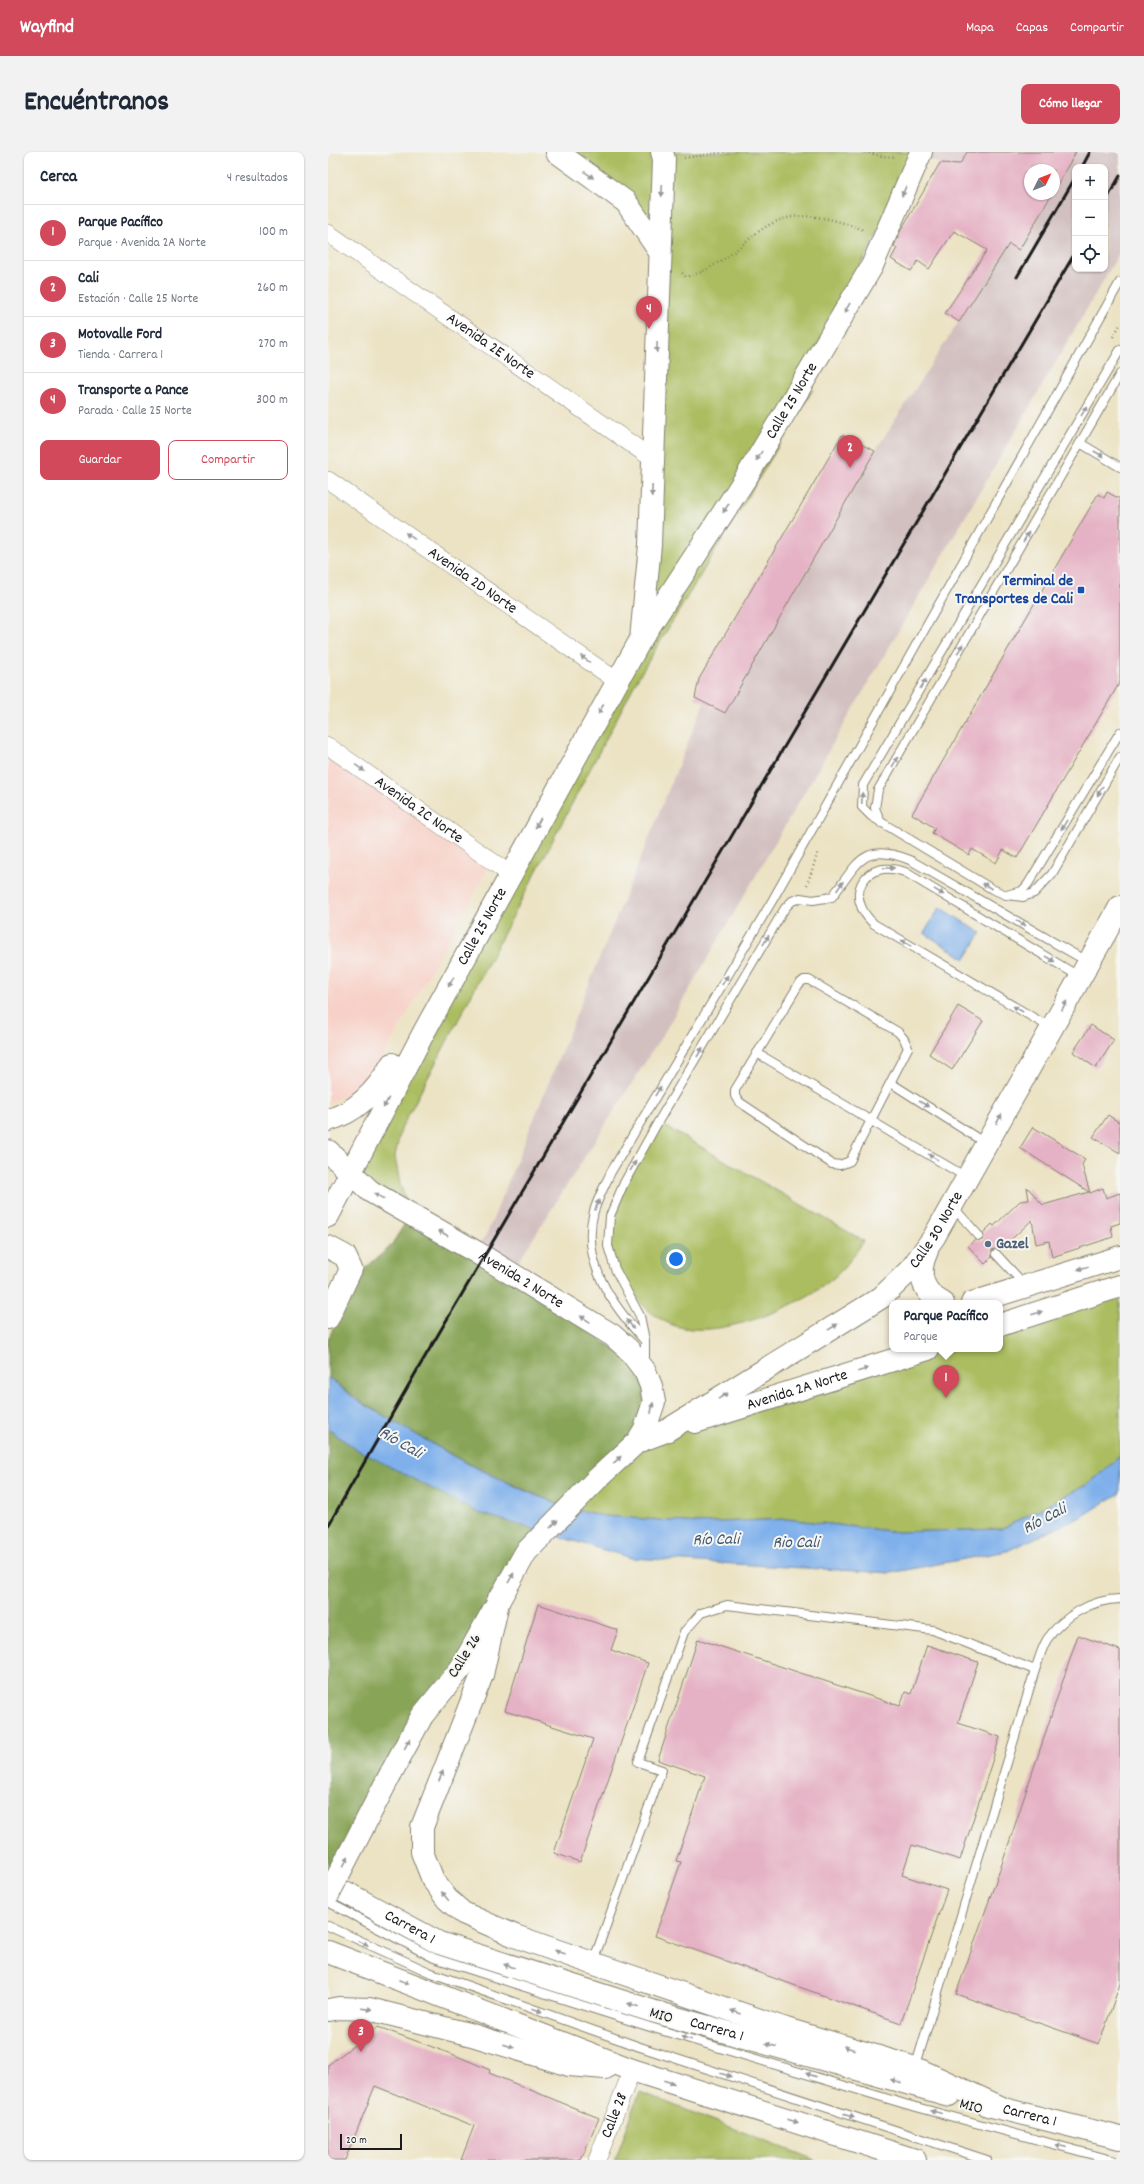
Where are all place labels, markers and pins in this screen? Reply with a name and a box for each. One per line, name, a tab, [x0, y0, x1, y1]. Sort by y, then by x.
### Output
pin: 4	[636, 296, 662, 329]
pin: 2	[837, 435, 863, 468]
place label: Terminal de Transportes de Cali	[955, 570, 1073, 611]
marker: Terminal de Transportes de Cali	[1076, 585, 1086, 595]
place label: Gazel	[996, 1233, 1029, 1256]
marker: Gazel	[983, 1239, 993, 1249]
pin: 1	[933, 1365, 959, 1398]
pin: 3	[348, 2019, 374, 2052]

